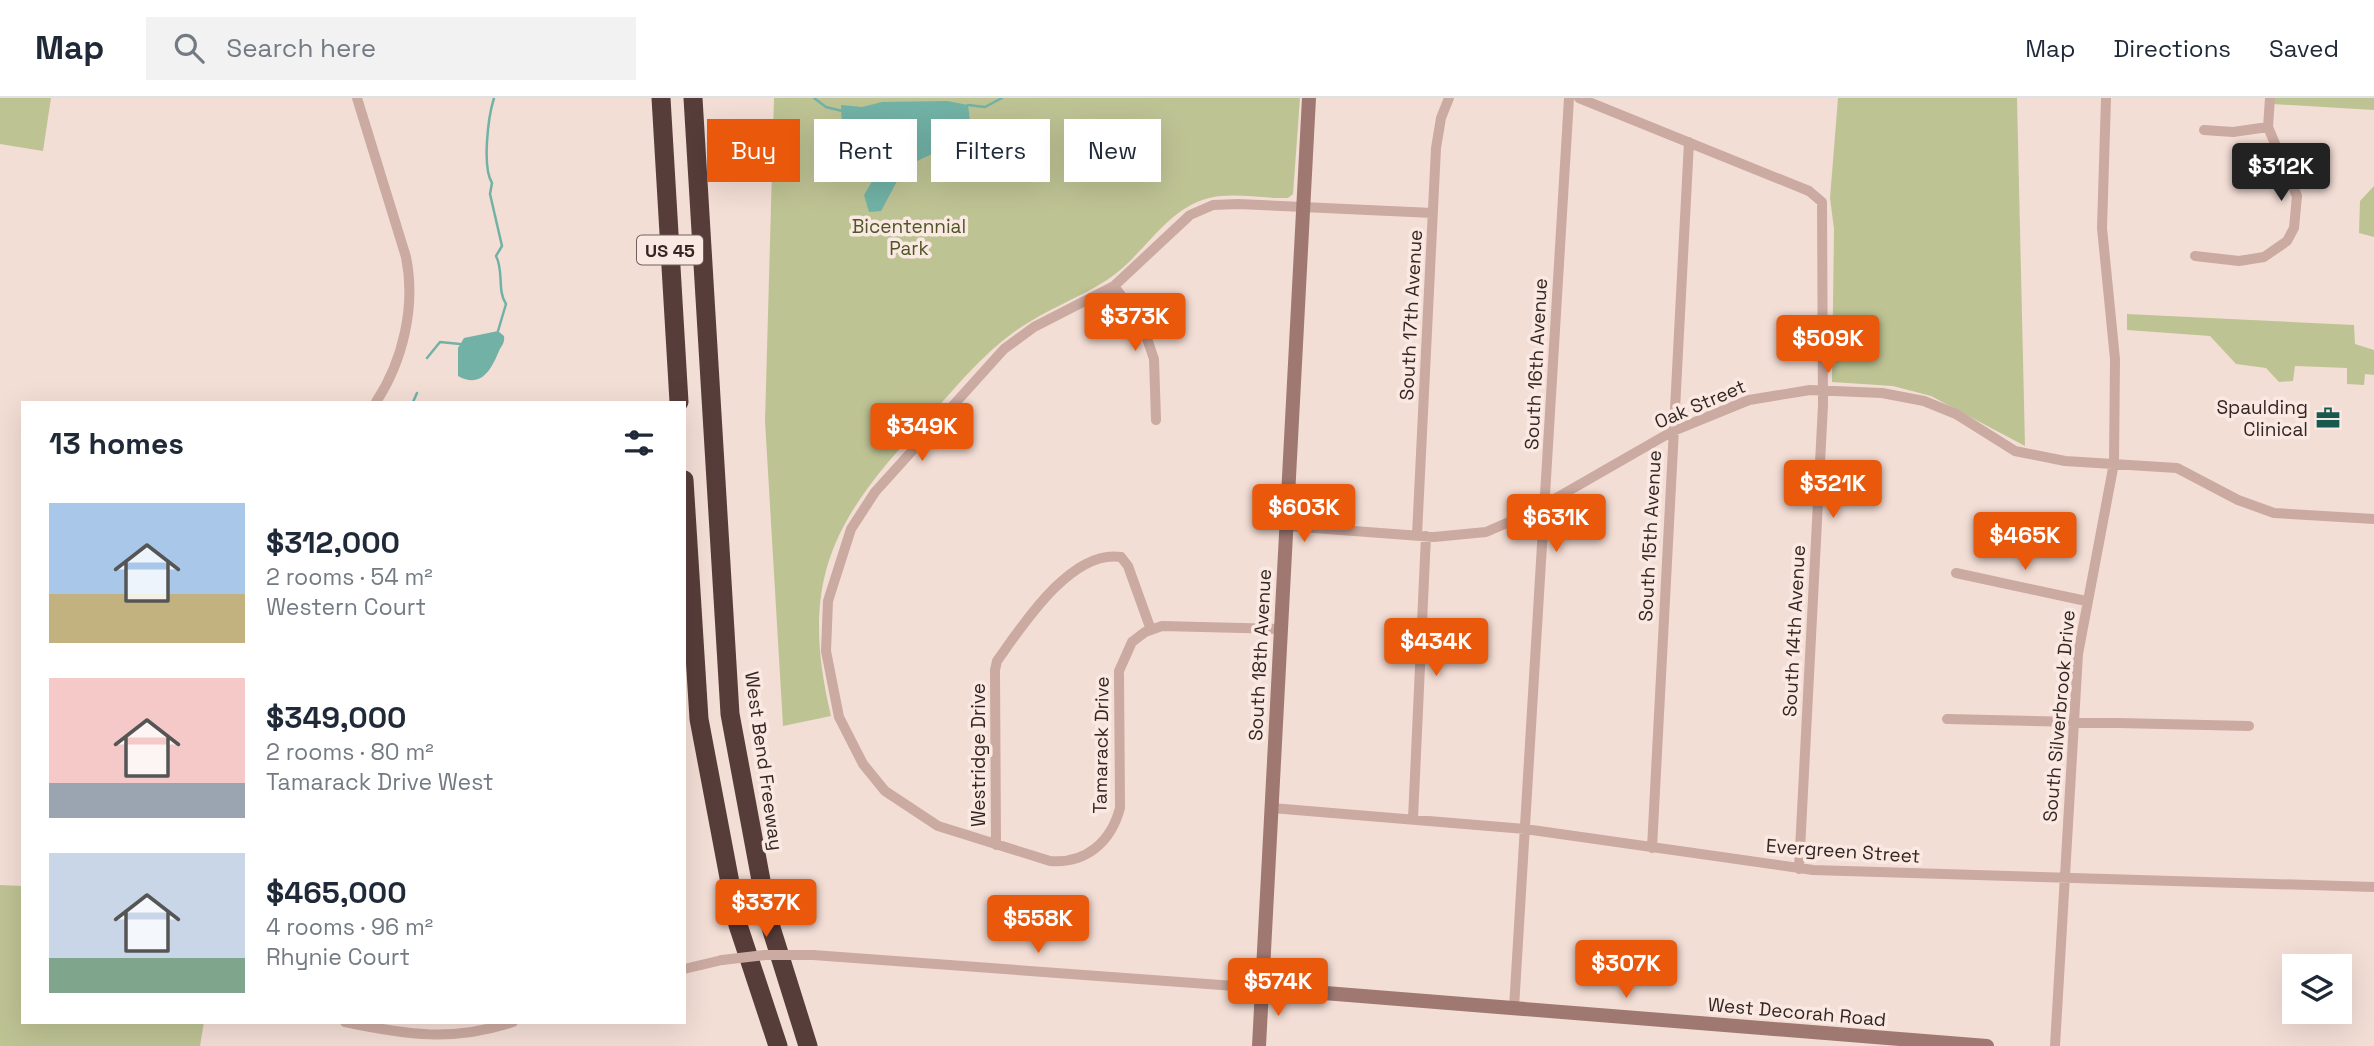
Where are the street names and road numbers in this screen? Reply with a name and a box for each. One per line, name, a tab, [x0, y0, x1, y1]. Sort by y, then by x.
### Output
street label: South 17th Avenue	[1394, 229, 1428, 401]
road number: US 45	[637, 236, 703, 265]
street label: South 16th Avenue	[1519, 277, 1553, 451]
street label: Oak Street	[1651, 374, 1749, 434]
street label: South 15th Avenue	[1633, 450, 1667, 622]
street label: South 14th Avenue	[1777, 544, 1811, 718]
street label: South 18th Avenue	[1243, 568, 1277, 742]
street label: South Silverbrook Drive	[2037, 609, 2081, 823]
street label: West Bend Freeway	[739, 670, 789, 852]
street label: Tamarack Drive	[1087, 676, 1115, 814]
street label: Westridge Drive	[966, 683, 991, 827]
street label: Evergreen Street	[1765, 833, 1921, 869]
street label: West Decorah Road	[1707, 992, 1887, 1032]

